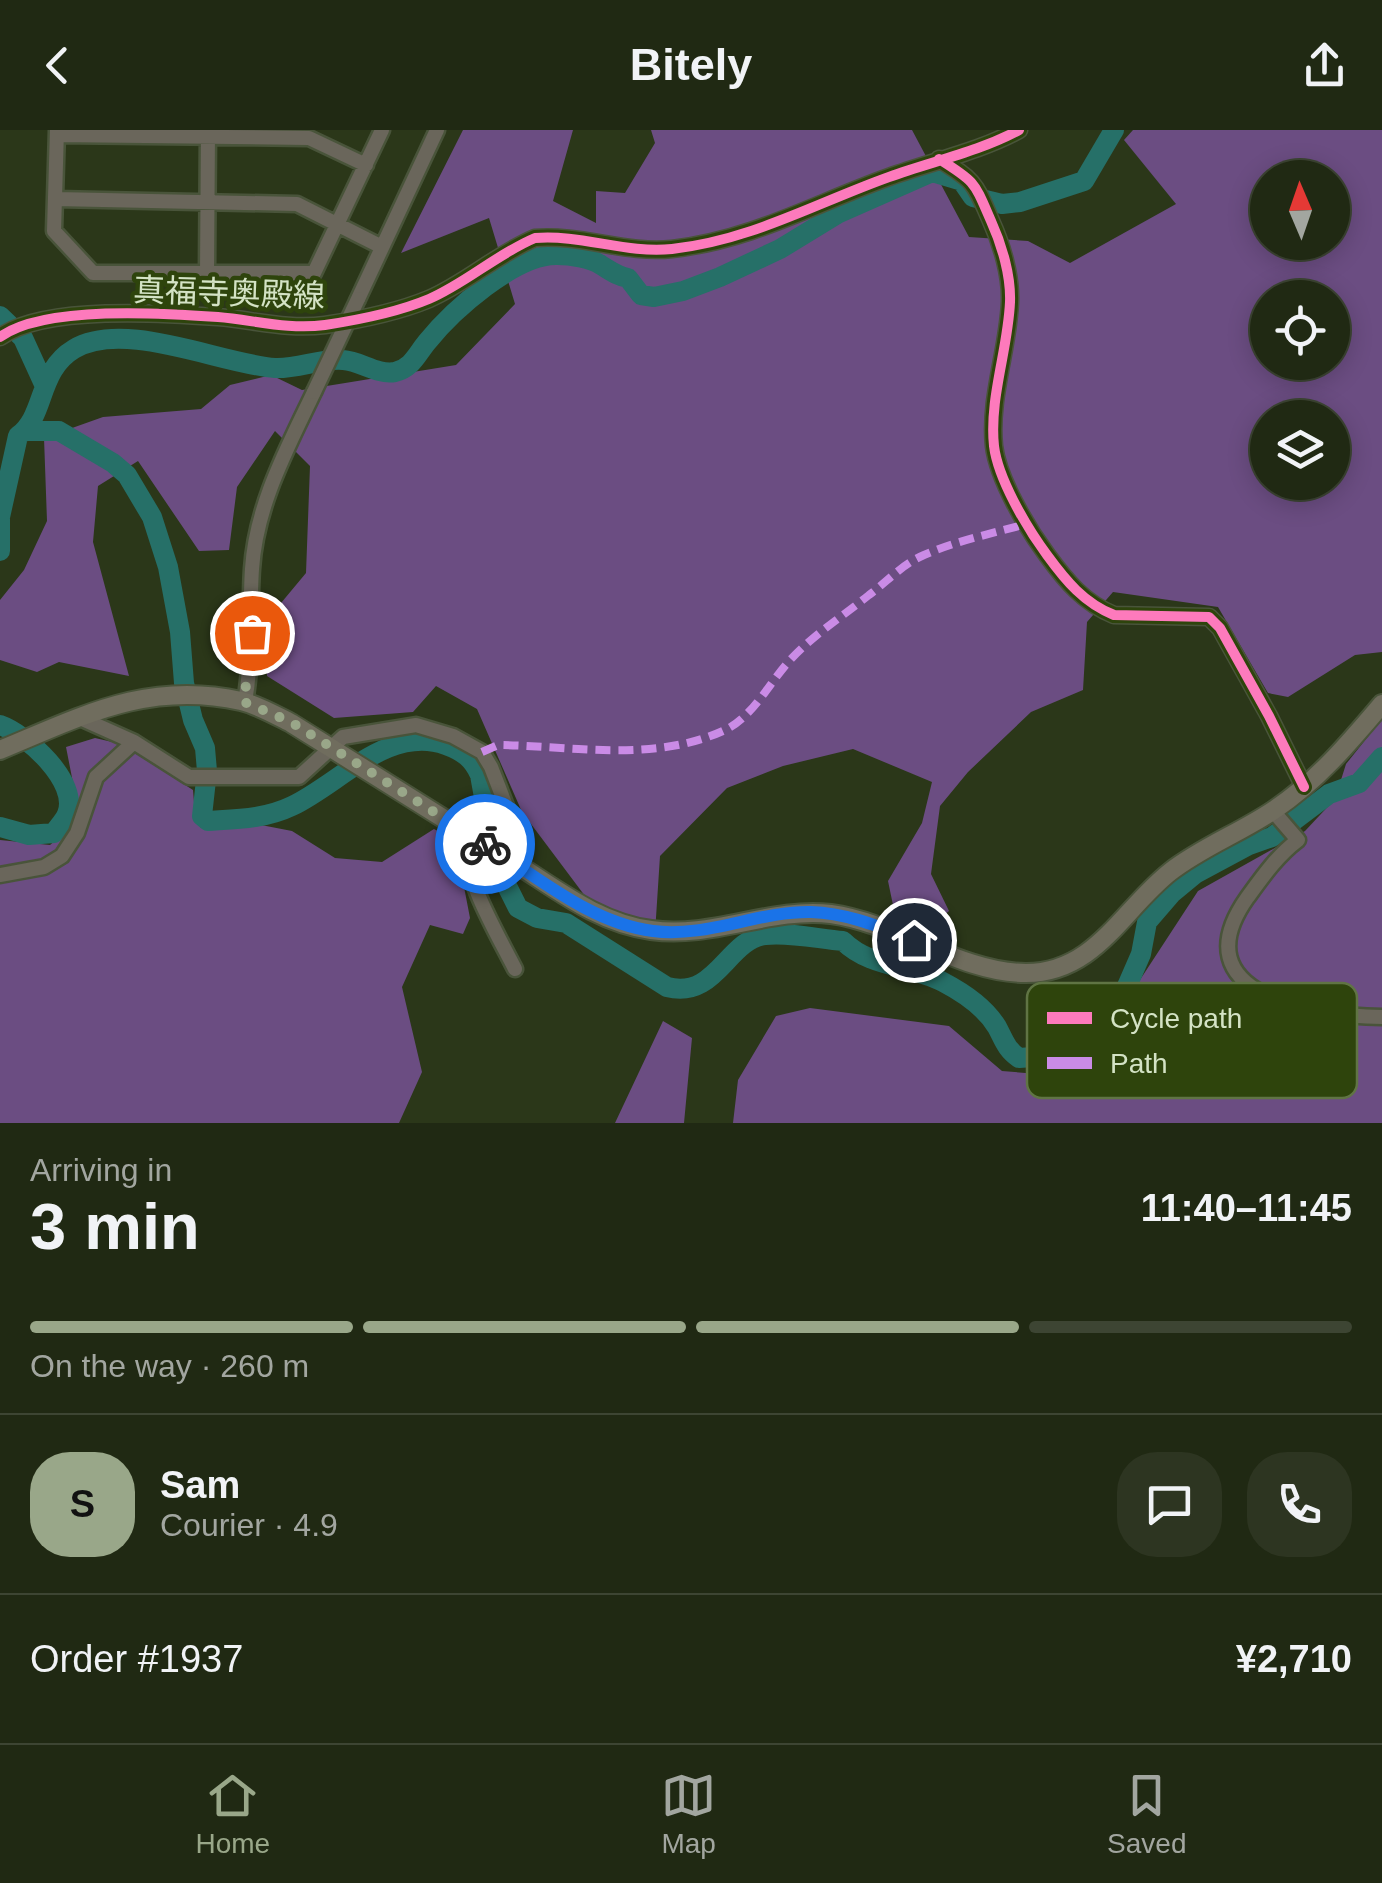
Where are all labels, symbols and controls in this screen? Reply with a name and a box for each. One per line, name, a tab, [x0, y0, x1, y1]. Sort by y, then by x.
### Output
icon: back	[30, 38, 85, 93]
icon: share	[1297, 38, 1352, 93]
text: Bitely	[630, 39, 752, 90]
north arrow	[1250, 160, 1350, 260]
map controls	[1250, 160, 1350, 500]
street label: 真福寺奥殿線	[132, 272, 326, 314]
button: locate	[1250, 280, 1350, 380]
button: layers	[1250, 400, 1350, 500]
pin	[210, 591, 295, 676]
icon: bag	[225, 606, 280, 661]
courier	[435, 794, 535, 894]
icon: bike	[458, 817, 513, 872]
pin	[872, 898, 957, 983]
icon: home	[887, 913, 942, 968]
legend	[1027, 983, 1357, 1098]
text: Cycle path	[1110, 1003, 1242, 1034]
text: Path	[1110, 1048, 1168, 1079]
text: Arriving in	[30, 1152, 172, 1188]
text: 11:40–11:45	[1141, 1187, 1352, 1229]
text: 3 min	[30, 1190, 200, 1263]
text: On the way · 260 m	[30, 1348, 309, 1384]
button: chat	[1117, 1452, 1222, 1557]
button: phone	[1247, 1452, 1352, 1557]
text: Sam	[160, 1464, 240, 1506]
text: S	[70, 1483, 95, 1525]
text: Courier · 4.9	[160, 1507, 338, 1543]
text: Order #1937	[30, 1638, 243, 1680]
text: ¥2,710	[1236, 1638, 1352, 1680]
tab: Home	[195, 1768, 270, 1860]
tab: Map	[661, 1768, 716, 1860]
tab: Saved	[1107, 1768, 1186, 1860]

